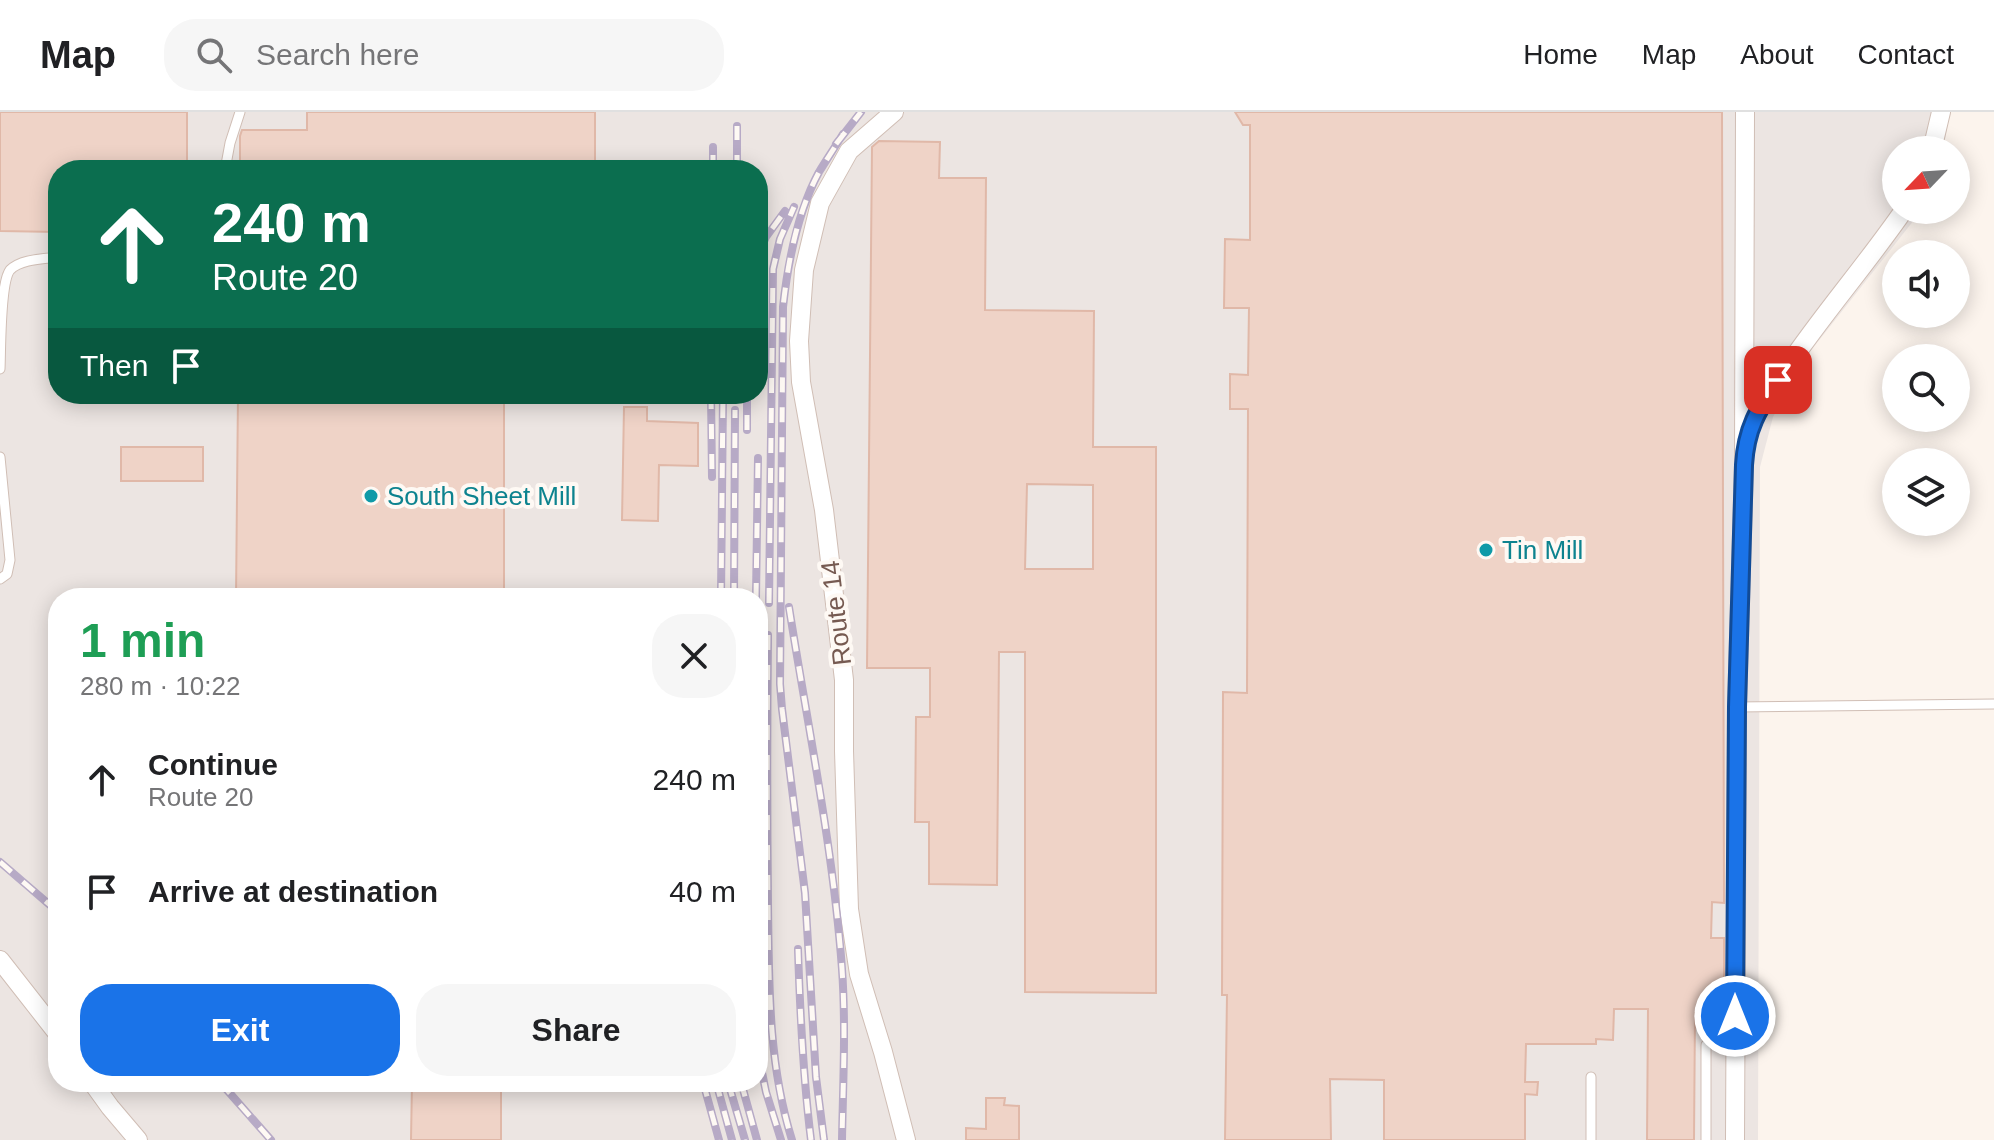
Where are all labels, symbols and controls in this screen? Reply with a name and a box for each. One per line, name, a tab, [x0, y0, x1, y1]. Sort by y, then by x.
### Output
search box	[164, 19, 724, 91]
icon: search	[192, 33, 236, 77]
text: Map	[40, 34, 116, 76]
text: Search here	[256, 38, 419, 71]
text: Home	[1523, 39, 1598, 70]
text: Map	[1642, 39, 1696, 70]
text: About	[1740, 39, 1814, 70]
text: Contact	[1858, 39, 1954, 70]
north arrow	[1882, 136, 1970, 224]
map controls	[1882, 136, 1970, 536]
text: 240 m	[212, 191, 371, 254]
icon: ahead	[80, 192, 184, 296]
button: sound	[1882, 240, 1970, 328]
text: Route 20	[212, 257, 358, 298]
icon: arrive	[164, 344, 208, 388]
button: search	[1882, 344, 1970, 432]
pin	[1744, 346, 1812, 414]
text: Then	[80, 349, 148, 382]
icon: arrive	[1756, 358, 1800, 402]
button: layers	[1882, 448, 1970, 536]
place label: South Sheet Mill	[387, 481, 576, 511]
marker: South Sheet Mill	[362, 487, 380, 505]
place label: Tin Mill	[1502, 535, 1583, 565]
marker: Tin Mill	[1477, 541, 1495, 559]
street label: Route 14	[815, 559, 857, 667]
text: 1 min	[80, 614, 205, 667]
button: close	[652, 614, 736, 698]
text: 280 m · 10:22	[80, 671, 240, 701]
text: Continue	[148, 748, 278, 781]
icon: ahead	[80, 758, 124, 802]
text: 240 m	[653, 763, 736, 796]
text: Route 20	[148, 782, 254, 812]
icon: arrive	[80, 870, 124, 914]
text: Arrive at destination	[148, 875, 438, 908]
text: 40 m	[669, 875, 736, 908]
position arrow	[1693, 974, 1777, 1058]
button: Exit	[80, 984, 400, 1076]
button: Share	[416, 984, 736, 1076]

